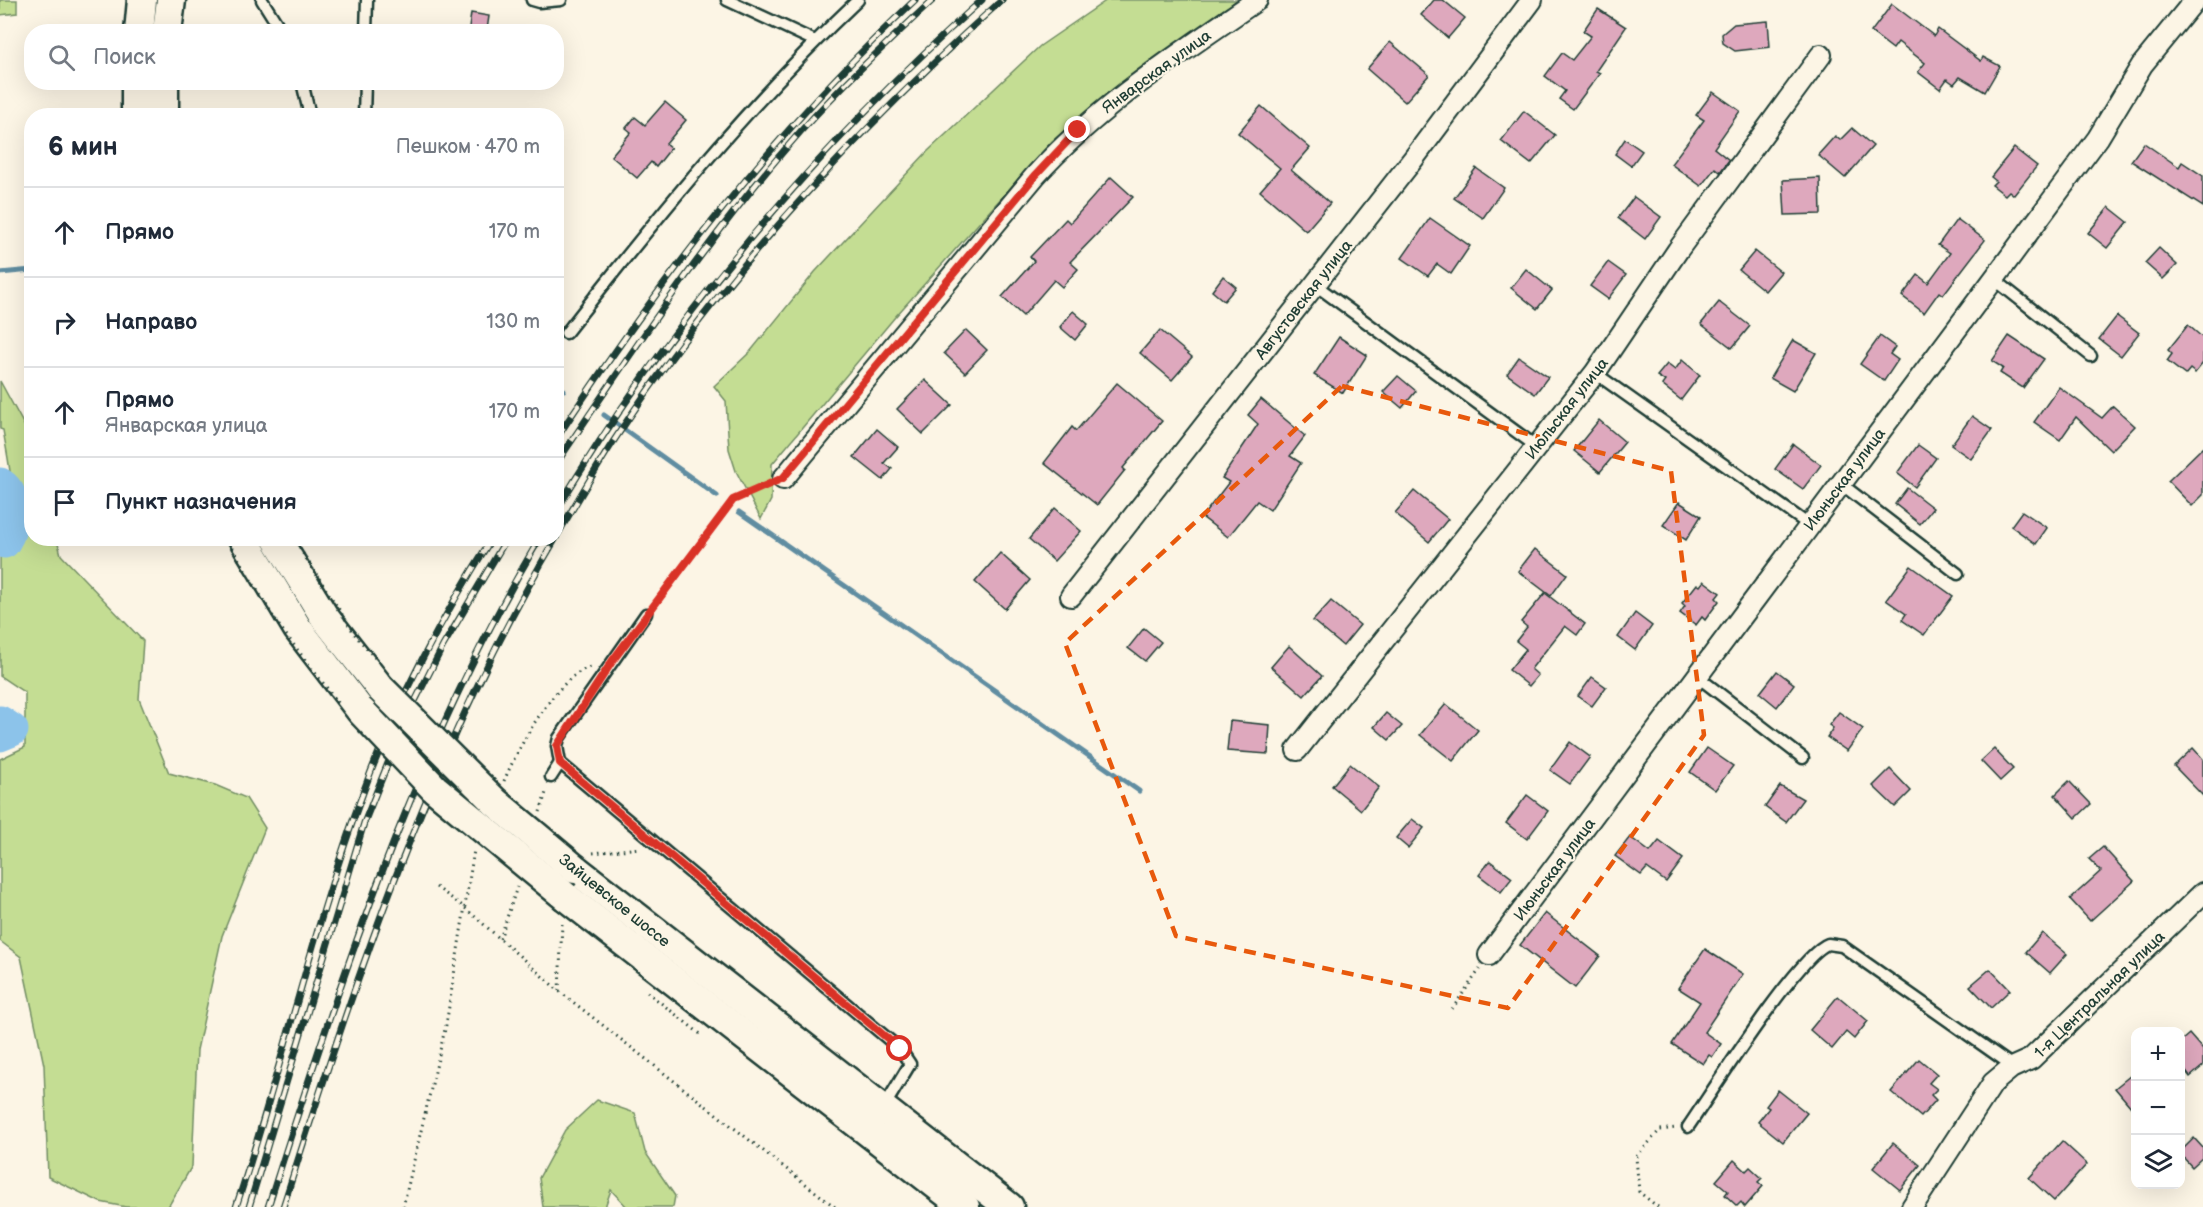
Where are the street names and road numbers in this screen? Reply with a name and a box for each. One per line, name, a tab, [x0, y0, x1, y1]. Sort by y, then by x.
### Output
street label: Январская улица	[1099, 26, 1216, 118]
street label: Августовская улица	[1251, 236, 1357, 364]
street label: Июльская улица	[1522, 354, 1613, 463]
street label: Июньская улица	[1800, 424, 1890, 535]
street label: Июньская улица	[1510, 814, 1600, 925]
street label: Зайцевское шоссе	[555, 850, 674, 952]
street label: 1-я Центральная улица	[2031, 927, 2170, 1062]

